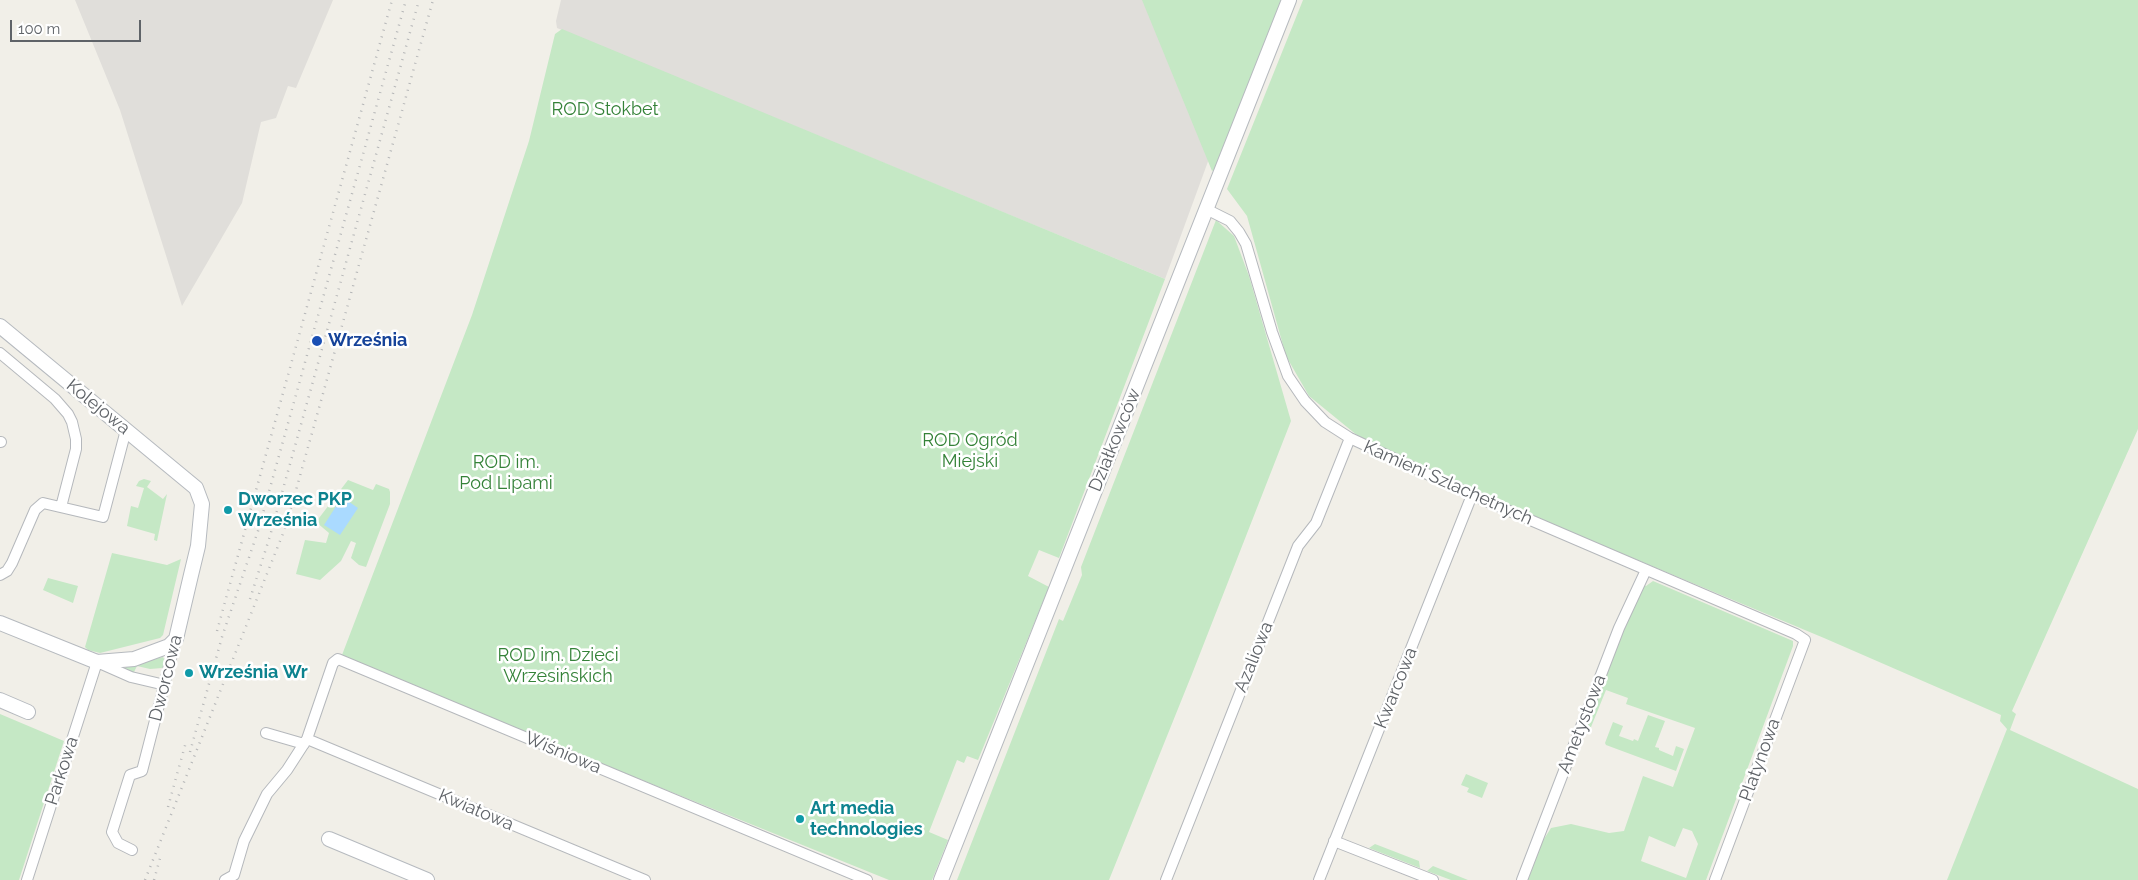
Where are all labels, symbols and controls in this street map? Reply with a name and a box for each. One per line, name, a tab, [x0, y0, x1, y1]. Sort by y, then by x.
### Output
scale bar	[12, 10, 144, 42]
text: 100 m	[18, 20, 60, 38]
park label: ROD Stokbet	[551, 99, 659, 121]
place label: Września	[328, 330, 407, 352]
marker: Września	[310, 334, 324, 348]
street label: Kolejowa	[62, 375, 134, 439]
street label: Działkowców	[1085, 385, 1145, 495]
park label: ROD Ogród Miejski	[922, 430, 1018, 472]
street label: Kamieni Szlachetnych	[1360, 436, 1536, 530]
park label: ROD im. Pod Lipami	[459, 452, 553, 494]
place label: Dworzec PKP Września	[238, 489, 352, 532]
marker: Dworzec PKP Września	[222, 504, 234, 516]
street label: Azaliowa	[1230, 619, 1278, 695]
street label: Dworcowa	[145, 633, 187, 723]
street label: Kwarcowa	[1370, 644, 1422, 732]
park label: ROD im. Dzieci Wrzesińskich	[497, 645, 619, 688]
place label: Września Wr	[199, 662, 308, 684]
marker: Września Wr	[183, 667, 195, 679]
street label: Ametystowa	[1553, 672, 1611, 776]
street label: Platynowa	[1735, 716, 1785, 804]
street label: Wiśniowa	[522, 727, 604, 779]
street label: Parkowa	[41, 734, 83, 808]
street label: Kwiatowa	[435, 784, 517, 836]
place label: Art media technologies	[810, 798, 923, 841]
marker: Art media technologies	[794, 813, 806, 825]

